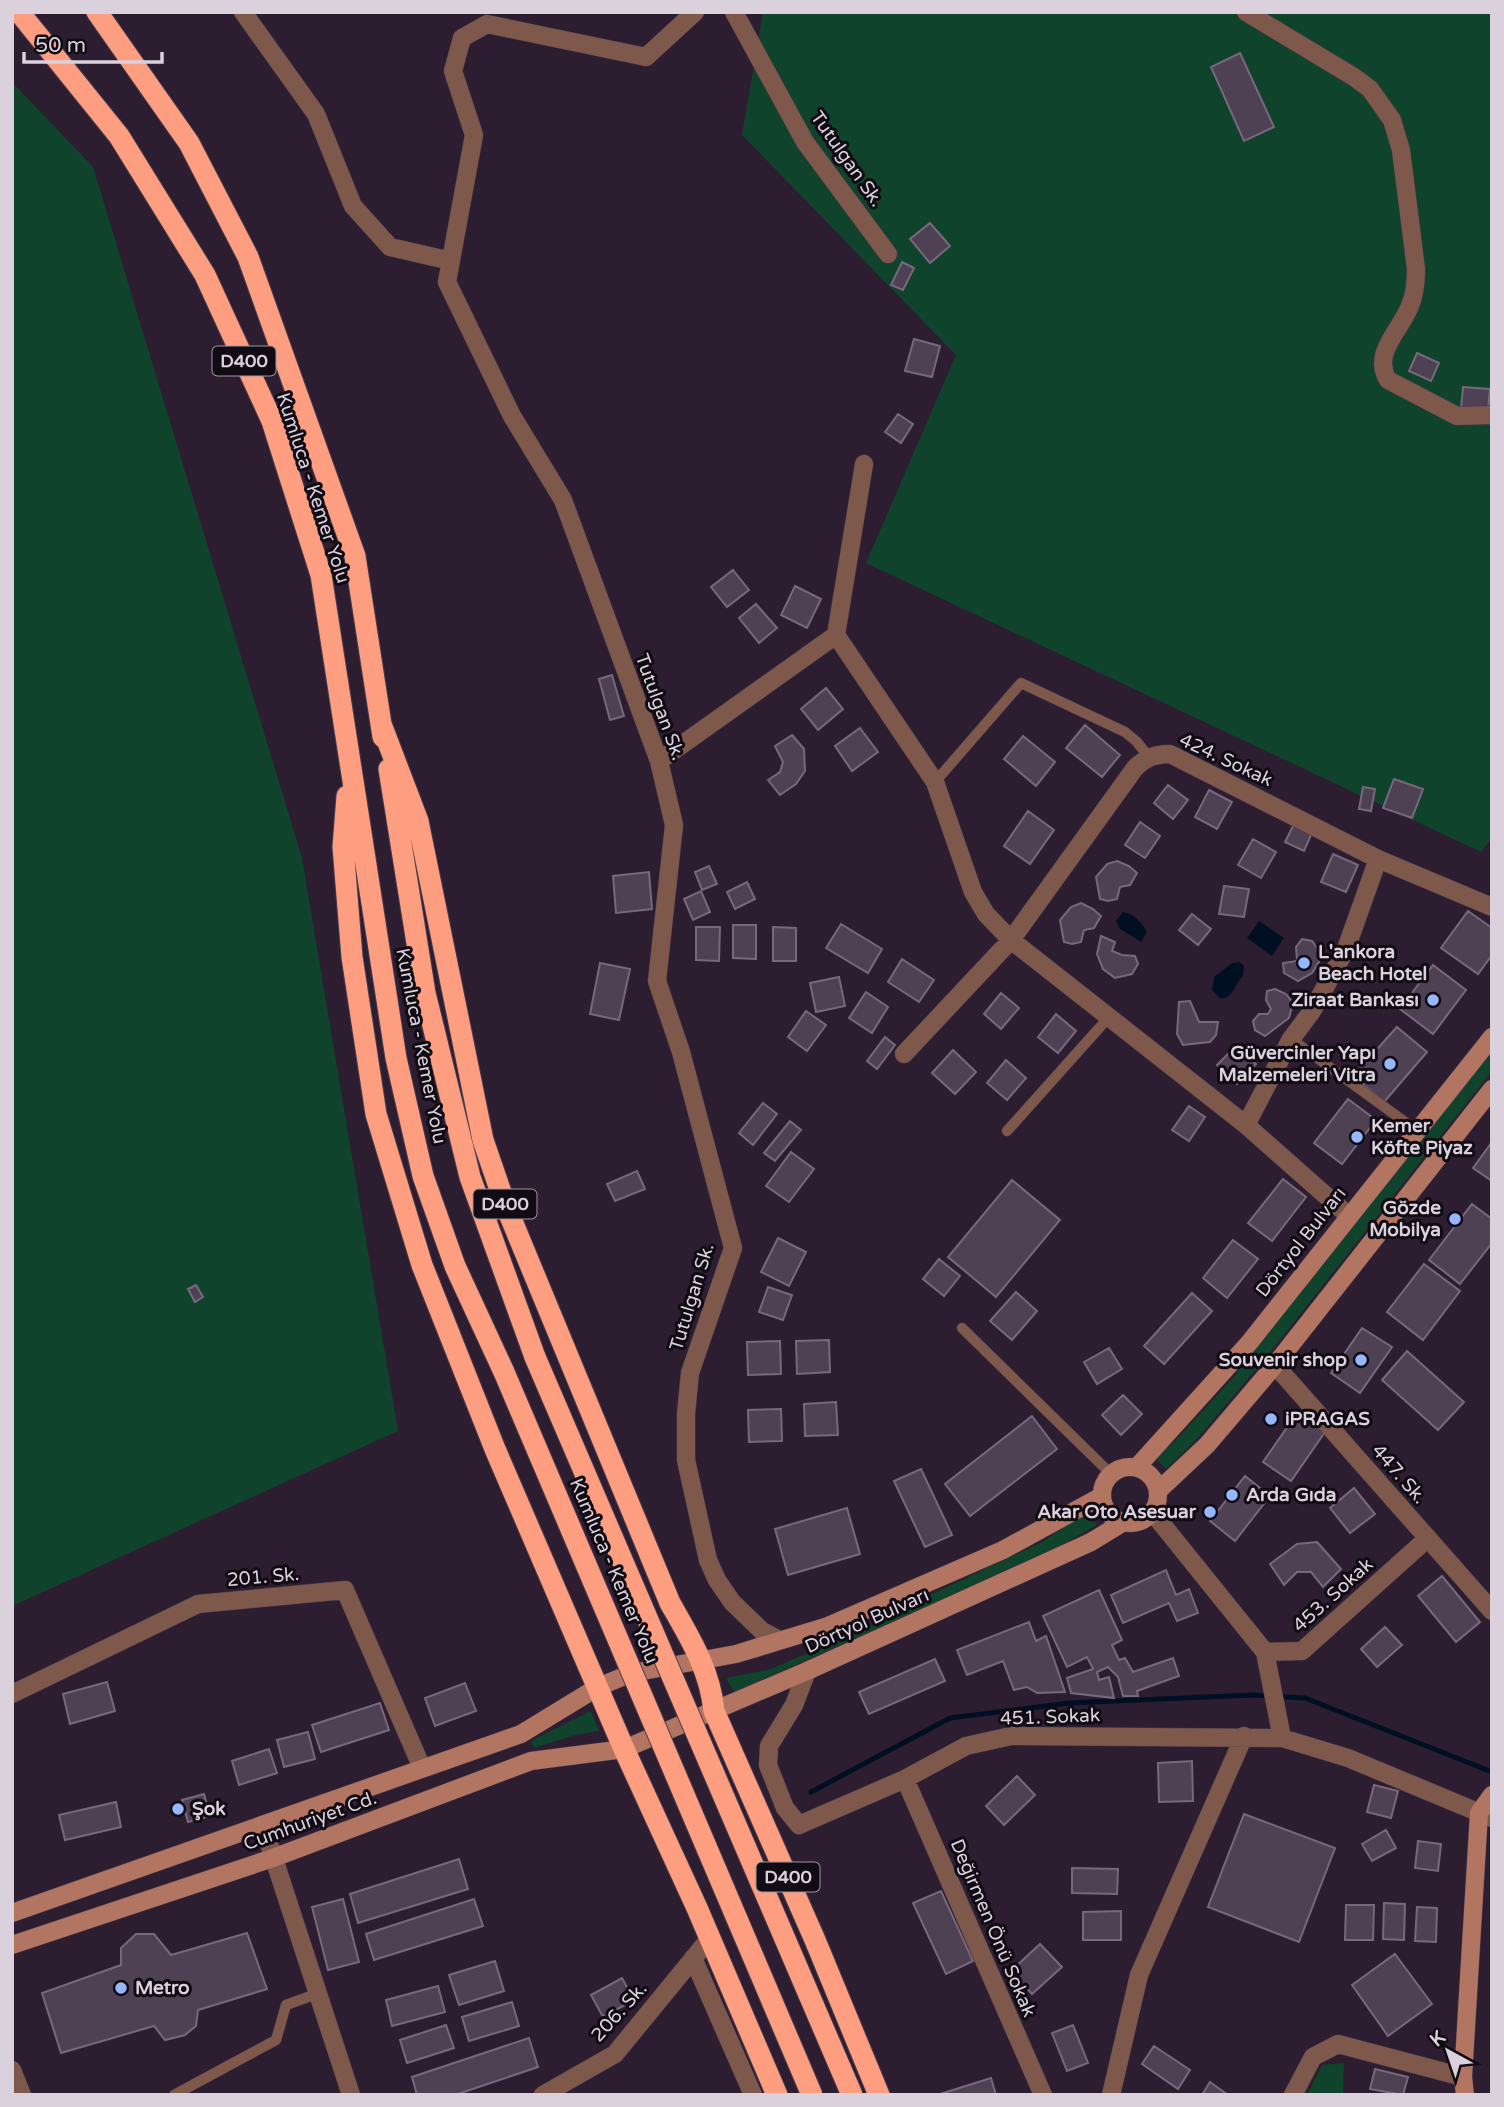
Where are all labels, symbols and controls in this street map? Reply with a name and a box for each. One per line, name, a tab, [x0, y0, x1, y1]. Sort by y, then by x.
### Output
scale bar	[24, 21, 163, 65]
text: 50 m	[35, 33, 86, 58]
street label: Tutulgan Sk.	[806, 107, 888, 211]
road number: D400	[212, 346, 276, 376]
street label: Kumluca - Kemer Yolu	[272, 390, 354, 586]
street label: Tutulgan Sk.	[631, 651, 689, 763]
street label: 424. Sokak	[1176, 729, 1276, 791]
place label: L'ankora Beach Hotel	[1318, 941, 1427, 985]
street label: Kumluca - Kemer Yolu	[391, 946, 451, 1146]
marker: L'ankora Beach Hotel	[1296, 955, 1312, 971]
place label: Ziraat Bankası	[1291, 989, 1419, 1011]
marker: Ziraat Bankası	[1425, 992, 1441, 1008]
place label: Güvercinler Yapı Malzemeleri Vitra	[1218, 1042, 1376, 1086]
marker: Güvercinler Yapı Malzemeleri Vitra	[1382, 1056, 1398, 1072]
place label: Kemer Köfte Piyaz	[1371, 1115, 1473, 1160]
marker: Kemer Köfte Piyaz	[1349, 1129, 1365, 1145]
street label: Dörtyol Bulvarı	[1251, 1183, 1351, 1301]
road number: D400	[474, 1190, 536, 1218]
place label: Gözde Mobilya	[1369, 1197, 1441, 1242]
marker: Gözde Mobilya	[1447, 1211, 1463, 1227]
street label: Tutulgan Sk.	[665, 1240, 719, 1354]
place label: Souvenir shop	[1219, 1349, 1347, 1372]
marker: Souvenir shop	[1353, 1352, 1369, 1368]
place label: iPRAGAS	[1285, 1408, 1370, 1430]
marker: iPRAGAS	[1263, 1411, 1279, 1427]
street label: 447. Sk.	[1367, 1440, 1431, 1508]
street label: Kumluca - Kemer Yolu	[565, 1475, 663, 1667]
place label: Arda Gıda	[1246, 1484, 1336, 1506]
marker: Arda Gıda	[1224, 1487, 1240, 1503]
place label: Akar Oto Asesuar	[1037, 1501, 1197, 1523]
marker: Akar Oto Asesuar	[1202, 1504, 1218, 1520]
street label: 453. Sokak	[1288, 1553, 1378, 1637]
street label: 201. Sk.	[226, 1563, 300, 1591]
street label: Dörtyol Bulvarı	[802, 1584, 932, 1658]
street label: 451. Sokak	[1000, 1704, 1100, 1730]
street label: Cumhuriyet Cd.	[240, 1787, 380, 1855]
place label: Şok	[192, 1798, 226, 1821]
marker: Şok	[170, 1801, 186, 1817]
street label: Değirmen Önü Sokak	[946, 1836, 1040, 2020]
road number: D400	[756, 1863, 820, 1892]
place label: Metro	[135, 1977, 190, 1999]
street label: 206. Sk.	[587, 1978, 651, 2046]
marker: Metro	[113, 1980, 129, 1996]
north arrow	[1413, 2016, 1483, 2086]
text: K	[1426, 2026, 1450, 2051]

